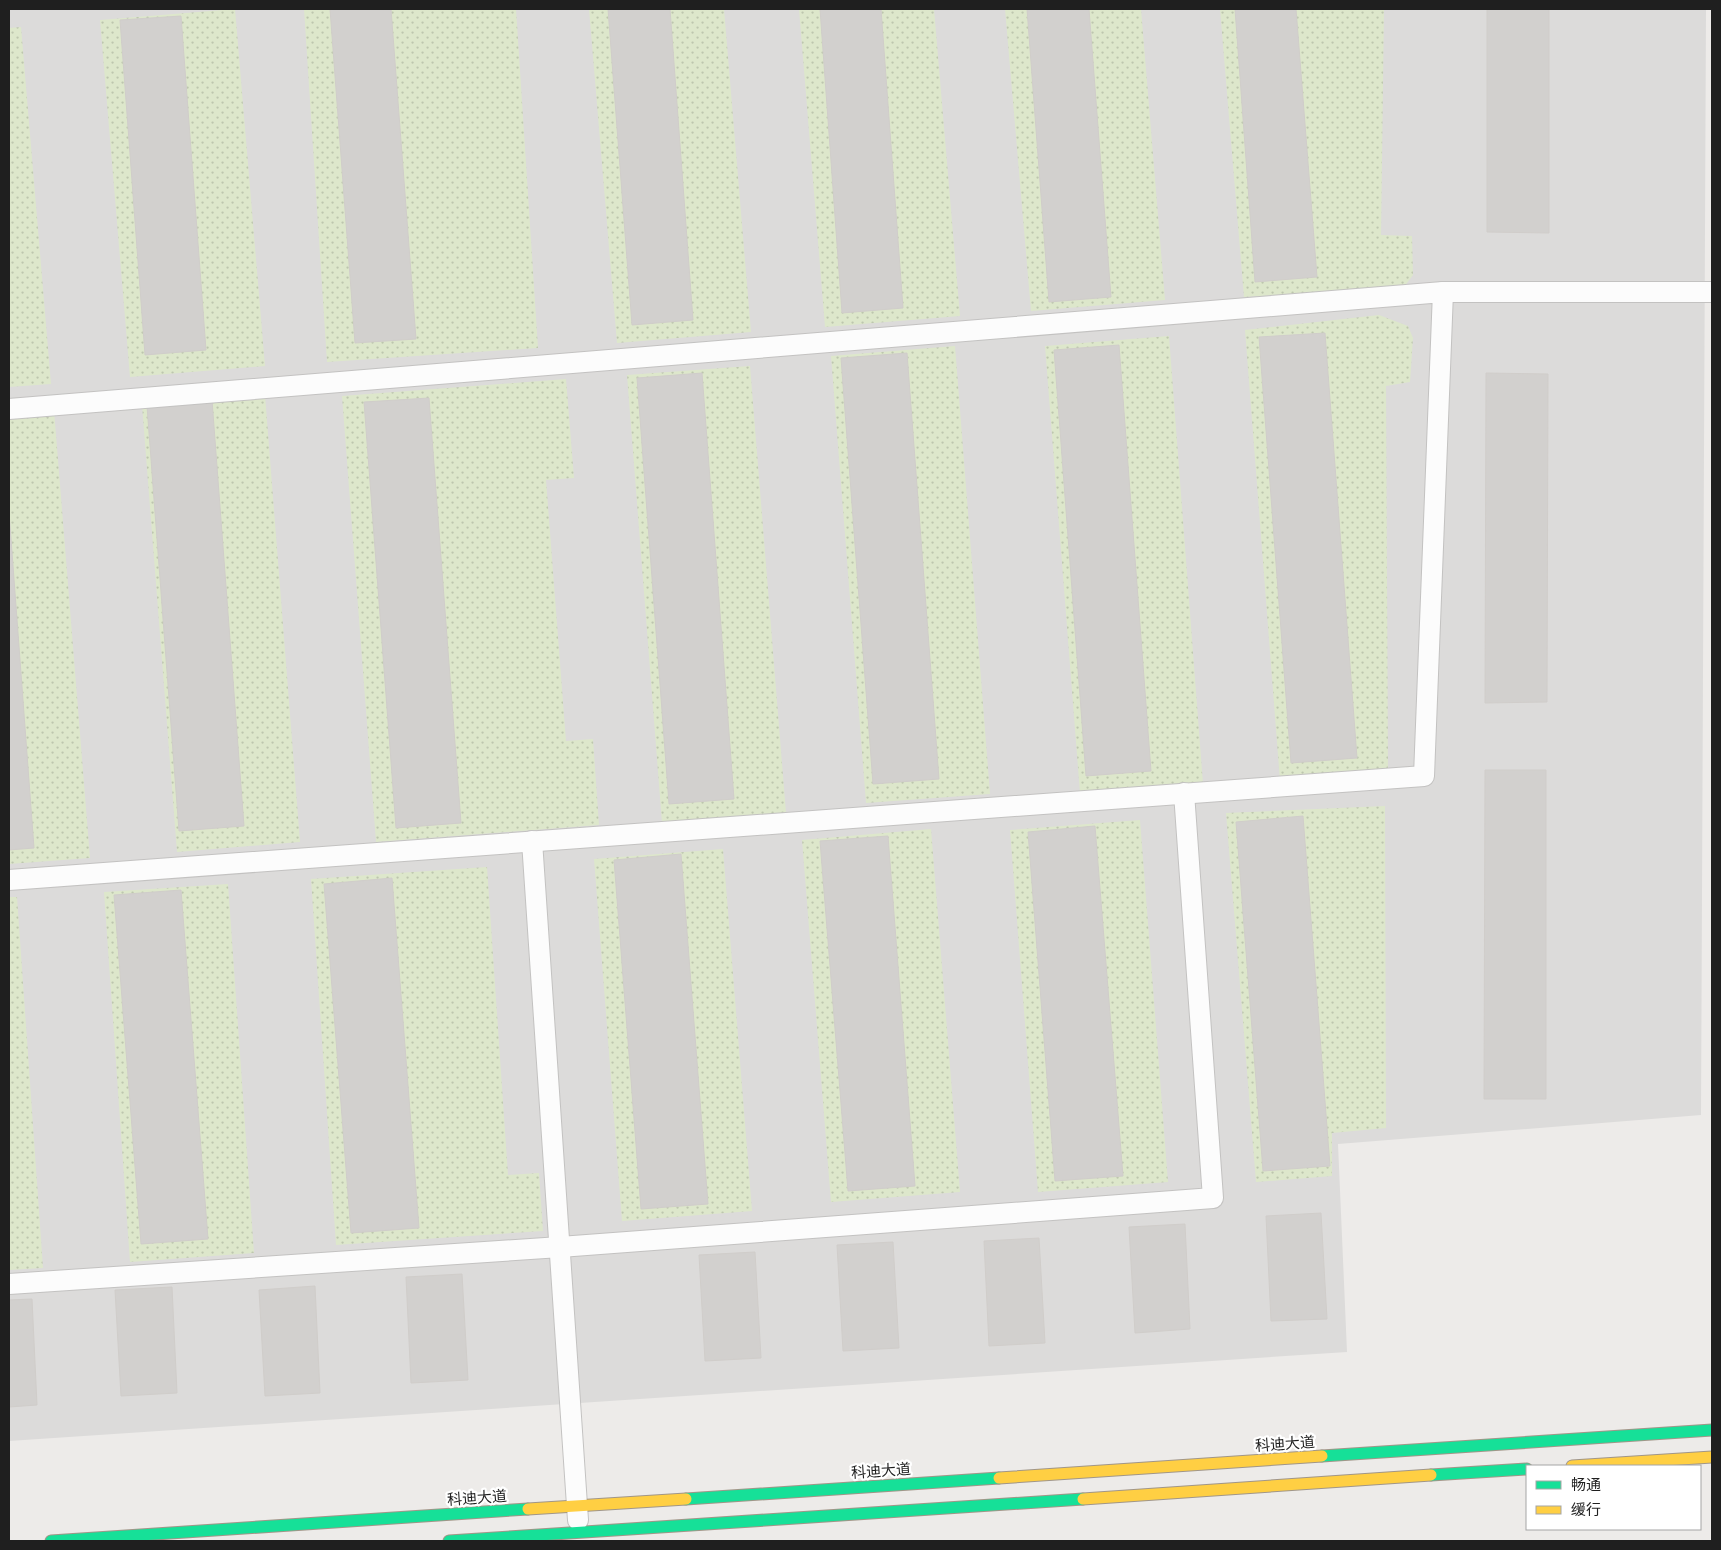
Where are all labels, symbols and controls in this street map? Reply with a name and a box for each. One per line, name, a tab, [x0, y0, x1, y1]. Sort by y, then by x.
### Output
street label: 科迪大道	[1254, 1433, 1316, 1455]
street label: 科迪大道	[850, 1460, 912, 1482]
legend	[1526, 1465, 1701, 1530]
text: 畅通	[1571, 1476, 1601, 1494]
street label: 科迪大道	[446, 1487, 508, 1509]
text: 缓行	[1571, 1501, 1601, 1519]

